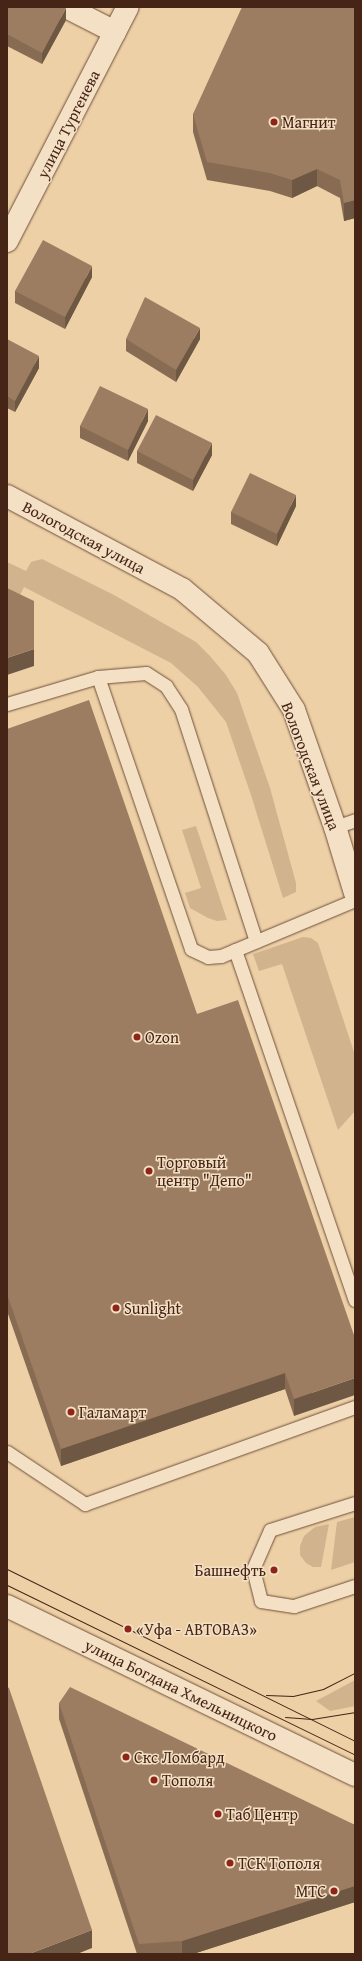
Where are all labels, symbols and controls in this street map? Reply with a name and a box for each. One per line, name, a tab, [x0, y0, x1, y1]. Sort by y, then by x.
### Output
street label: улица Тургенева	[32, 67, 104, 181]
place label: Магнит	[282, 112, 335, 132]
marker: Магнит	[269, 117, 279, 127]
street label: Вологодская улица	[20, 497, 148, 577]
street label: Вологодская улица	[278, 699, 344, 833]
place label: Ozon	[145, 1027, 179, 1047]
marker: Ozon	[132, 1032, 142, 1042]
place label: Торговый центр "Депо"	[157, 1152, 252, 1190]
marker: Торговый центр "Депо"	[144, 1166, 154, 1176]
place label: Sunlight	[124, 1298, 181, 1318]
marker: Sunlight	[111, 1303, 121, 1313]
place label: Галамарт	[79, 1402, 146, 1422]
marker: Галамарт	[66, 1407, 76, 1417]
place label: Башнефть	[194, 1560, 266, 1580]
marker: Башнефть	[269, 1565, 279, 1575]
place label: «Уфа - АВТОВАЗ»	[136, 1619, 257, 1639]
marker: «Уфа - АВТОВАЗ»	[123, 1624, 133, 1634]
street label: улица Богдана Хмельницкого	[82, 1635, 280, 1745]
place label: Скс Ломбард	[134, 1747, 225, 1767]
marker: Скс Ломбард	[121, 1752, 131, 1762]
place label: Тополя	[162, 1770, 213, 1790]
marker: Тополя	[149, 1775, 159, 1785]
place label: Таб Центр	[226, 1804, 298, 1824]
marker: Таб Центр	[213, 1809, 223, 1819]
place label: ТСК Тополя	[238, 1853, 320, 1873]
marker: ТСК Тополя	[225, 1858, 235, 1868]
place label: МТС	[296, 1881, 326, 1901]
marker: МТС	[329, 1886, 339, 1896]

